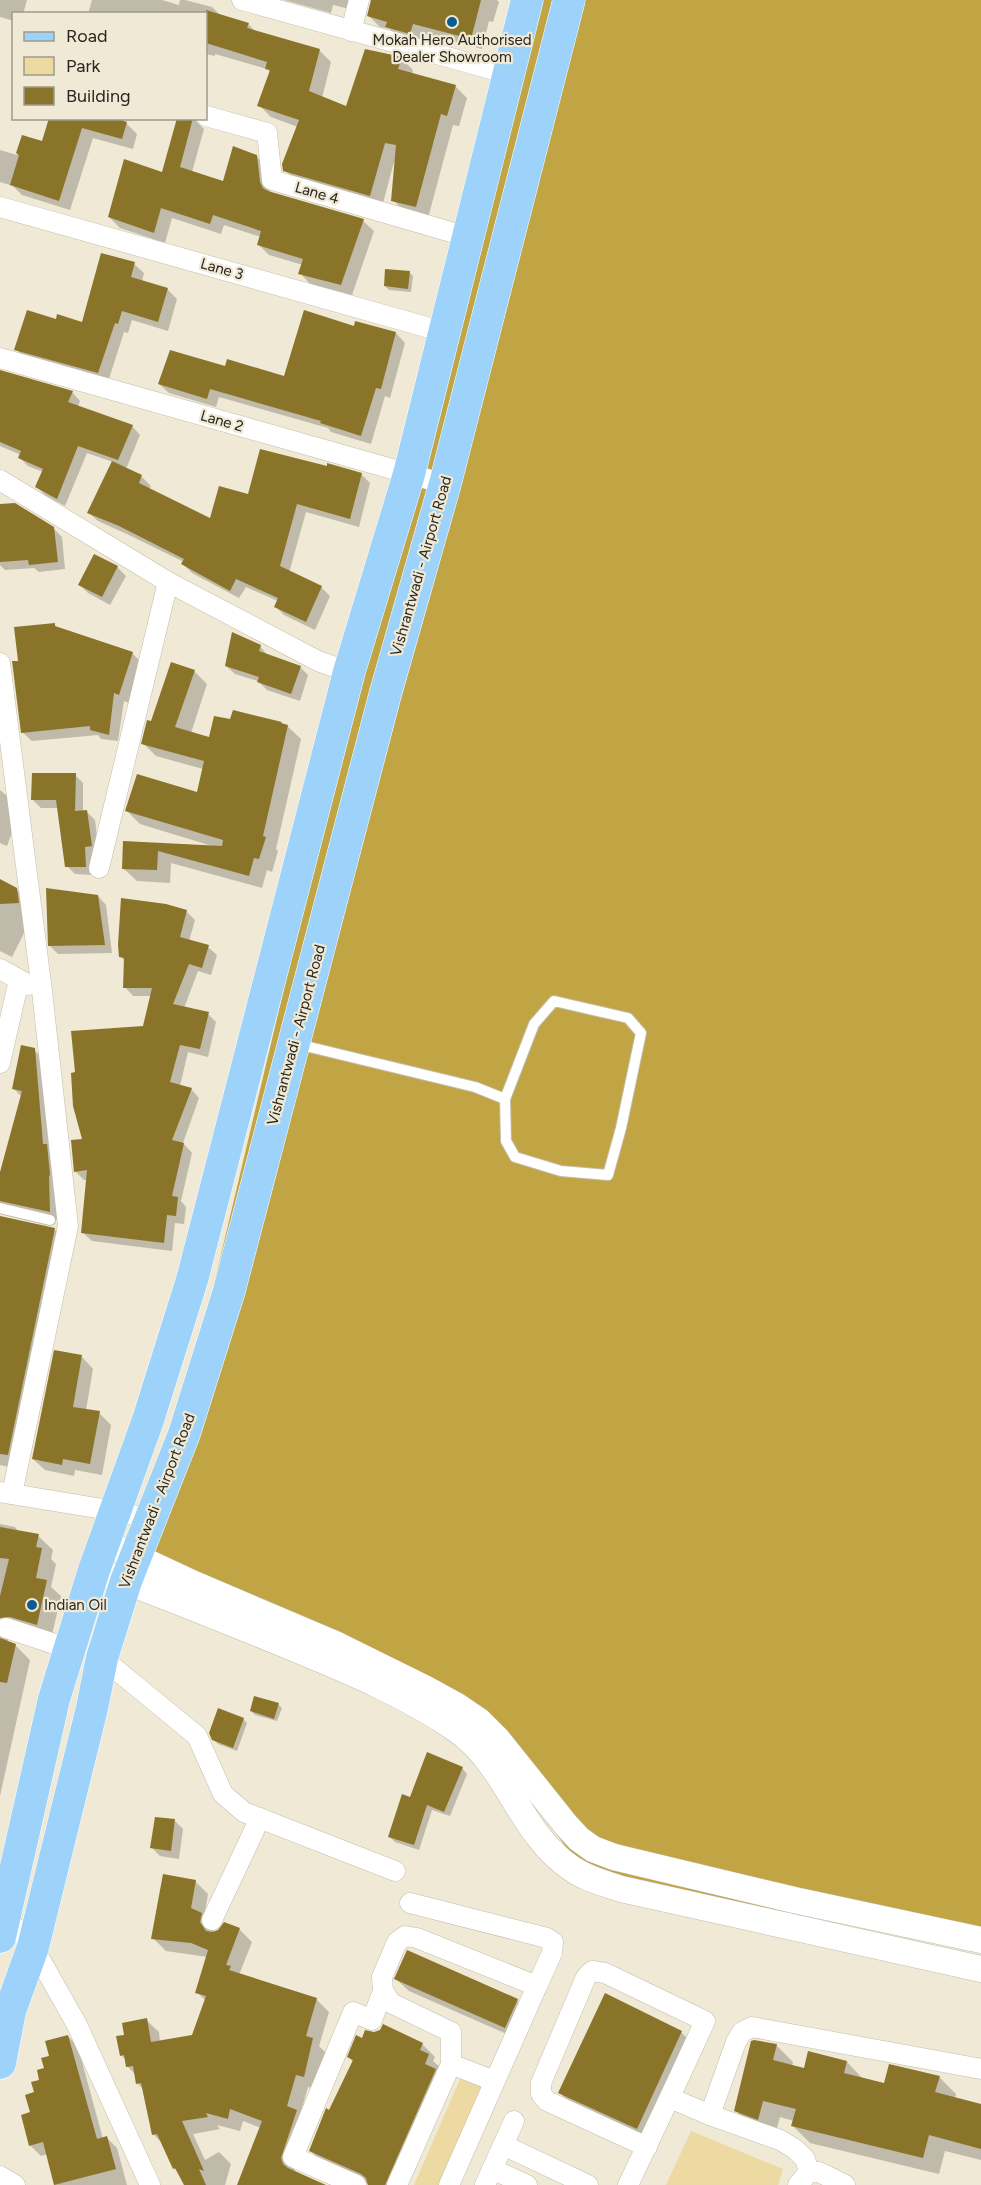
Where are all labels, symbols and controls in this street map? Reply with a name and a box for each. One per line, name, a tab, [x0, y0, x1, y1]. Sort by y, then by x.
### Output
legend	[12, 12, 207, 120]
marker: Mokah Hero Authorised Dealer Showroom	[445, 15, 459, 29]
text: Road	[66, 25, 107, 47]
place label: Mokah Hero Authorised Dealer Showroom	[373, 31, 531, 66]
text: Park	[66, 55, 101, 77]
text: Building	[66, 85, 131, 107]
street label: Lane 4	[293, 178, 341, 208]
street label: Lane 3	[198, 254, 246, 284]
street label: Lane 2	[198, 406, 246, 436]
street label: Vishrantwadi - Airport Road	[387, 474, 455, 658]
street label: Vishrantwadi - Airport Road	[263, 943, 329, 1127]
street label: Vishrantwadi - Airport Road	[115, 1411, 199, 1591]
place label: Indian Oil	[44, 1596, 107, 1614]
marker: Indian Oil	[25, 1598, 39, 1612]

